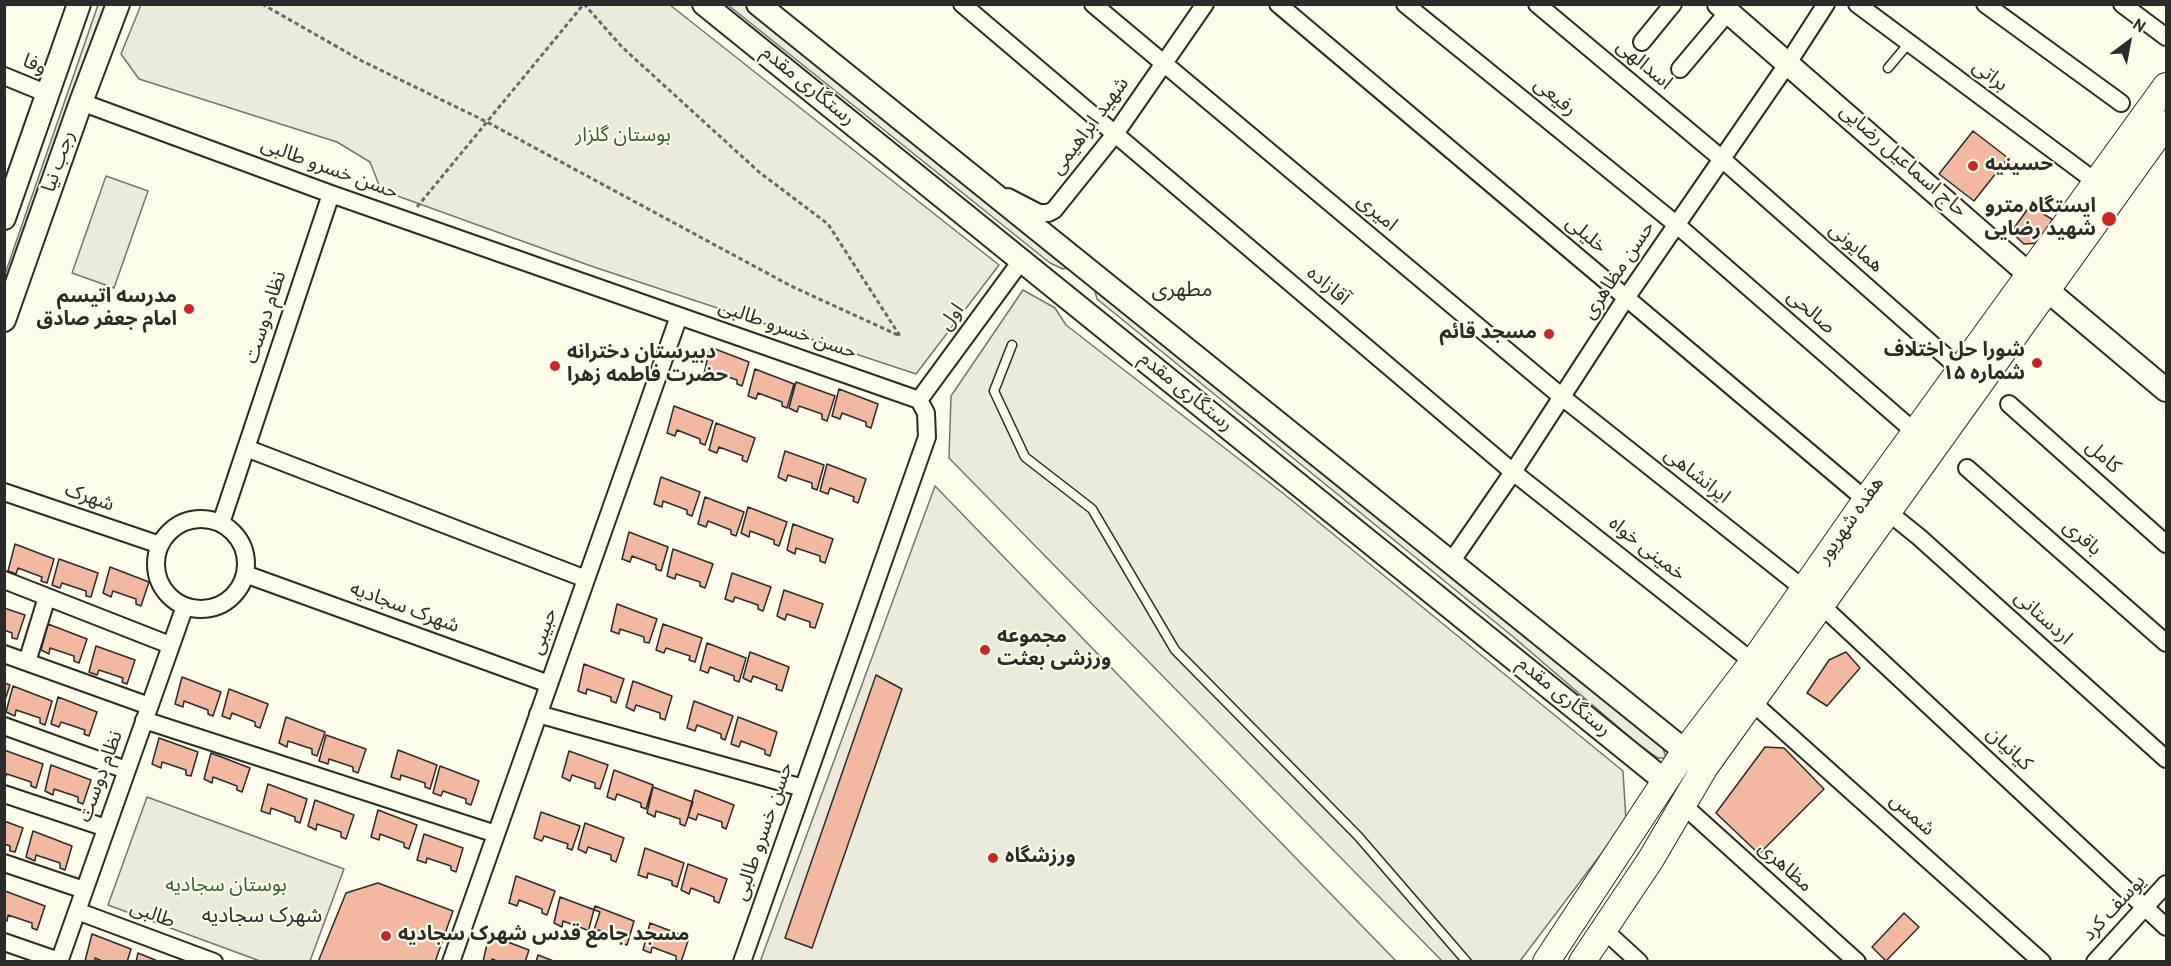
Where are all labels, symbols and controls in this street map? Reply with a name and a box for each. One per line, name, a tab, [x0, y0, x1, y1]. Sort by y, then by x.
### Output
north arrow	[2099, 12, 2159, 72]
text: N	[2128, 15, 2149, 38]
street label: اسدالهی	[1610, 36, 1676, 96]
street label: رستگاری مقدم	[755, 42, 859, 132]
street label: وفا	[19, 50, 49, 82]
street label: براتی	[1967, 56, 2011, 98]
street label: شهید ابراهیمی	[1046, 73, 1136, 181]
street label: رفیعی	[1528, 73, 1580, 123]
street label: حاج اسماعیل رضایی	[1833, 100, 1971, 224]
park label: بوستان گلزار	[575, 125, 671, 149]
street label: رجب نیا	[38, 128, 82, 196]
street label: حسن خسرو طالبی	[257, 134, 401, 206]
place label: حسینیه	[1985, 154, 2053, 178]
marker: حسینیه	[1966, 159, 1980, 173]
street label: امیری	[1351, 190, 1401, 238]
place label: ایستگاه مترو شهید رضایی	[1984, 196, 2096, 243]
marker: ایستگاه مترو شهید رضایی	[2100, 210, 2118, 228]
street label: خلیلی	[1560, 212, 1610, 260]
street label: حسن مظاهری	[1578, 217, 1662, 325]
street label: همایونی	[1823, 219, 1887, 279]
street label: آقازاده	[1301, 262, 1353, 312]
street label: نظام دوست	[241, 269, 293, 367]
district label: مطهری	[1152, 279, 1212, 305]
street label: صالحی	[1781, 285, 1839, 341]
place label: مدرسه اتیسم امام جعفر صادق	[37, 286, 177, 333]
street label: حسن خسرو طالبی	[715, 296, 859, 366]
street label: اول	[935, 300, 971, 336]
marker: مدرسه اتیسم امام جعفر صادق	[182, 302, 196, 316]
place label: مسجد قائم	[1439, 322, 1537, 346]
marker: مسجد قائم	[1542, 327, 1556, 341]
place label: شورا حل اختلاف شماره ۱۵	[1884, 340, 2025, 387]
place label: دبیرستان دخترانه حضرت فاطمه زهرا	[567, 342, 728, 389]
street label: رستگاری مقدم	[1133, 348, 1237, 438]
marker: شورا حل اختلاف شماره ۱۵	[2030, 356, 2044, 370]
marker: دبیرستان دخترانه حضرت فاطمه زهرا	[548, 359, 562, 373]
street label: کامل	[2079, 436, 2125, 480]
street label: ایرانشاهی	[1658, 444, 1734, 510]
street label: هفده شهریور	[1813, 473, 1891, 569]
street label: شهرک	[61, 479, 117, 519]
street label: خمینی خواه	[1603, 512, 1689, 588]
street label: باقری	[2057, 516, 2105, 562]
street label: شهرک سجادیه	[346, 578, 462, 640]
street label: اردستانی	[2008, 587, 2076, 651]
street label: حبیبی	[526, 606, 564, 658]
place label: مجموعه ورزشی بعثت	[997, 626, 1111, 673]
marker: مجموعه ورزشی بعثت	[978, 643, 992, 657]
street label: رستگاری مقدم	[1511, 653, 1615, 743]
street label: کیانیان	[1980, 723, 2036, 777]
street label: نظام دوست	[74, 728, 130, 826]
street label: حسن خسرو طالبی	[730, 760, 800, 904]
street label: شمس	[1883, 789, 1939, 843]
street label: مظاهری	[1752, 837, 1816, 899]
place label: ورزشگاه	[1005, 846, 1076, 870]
marker: ورزشگاه	[986, 851, 1000, 865]
street label: یوسف کرد	[2078, 871, 2152, 947]
park label: بوستان سجادیه	[165, 875, 287, 899]
street label: طالبی	[126, 897, 178, 935]
district label: شهرک سجادیه	[202, 905, 322, 931]
place label: مسجد جامع قدس شهرک سجادیه	[398, 924, 689, 948]
marker: مسجد جامع قدس شهرک سجادیه	[379, 929, 393, 943]

